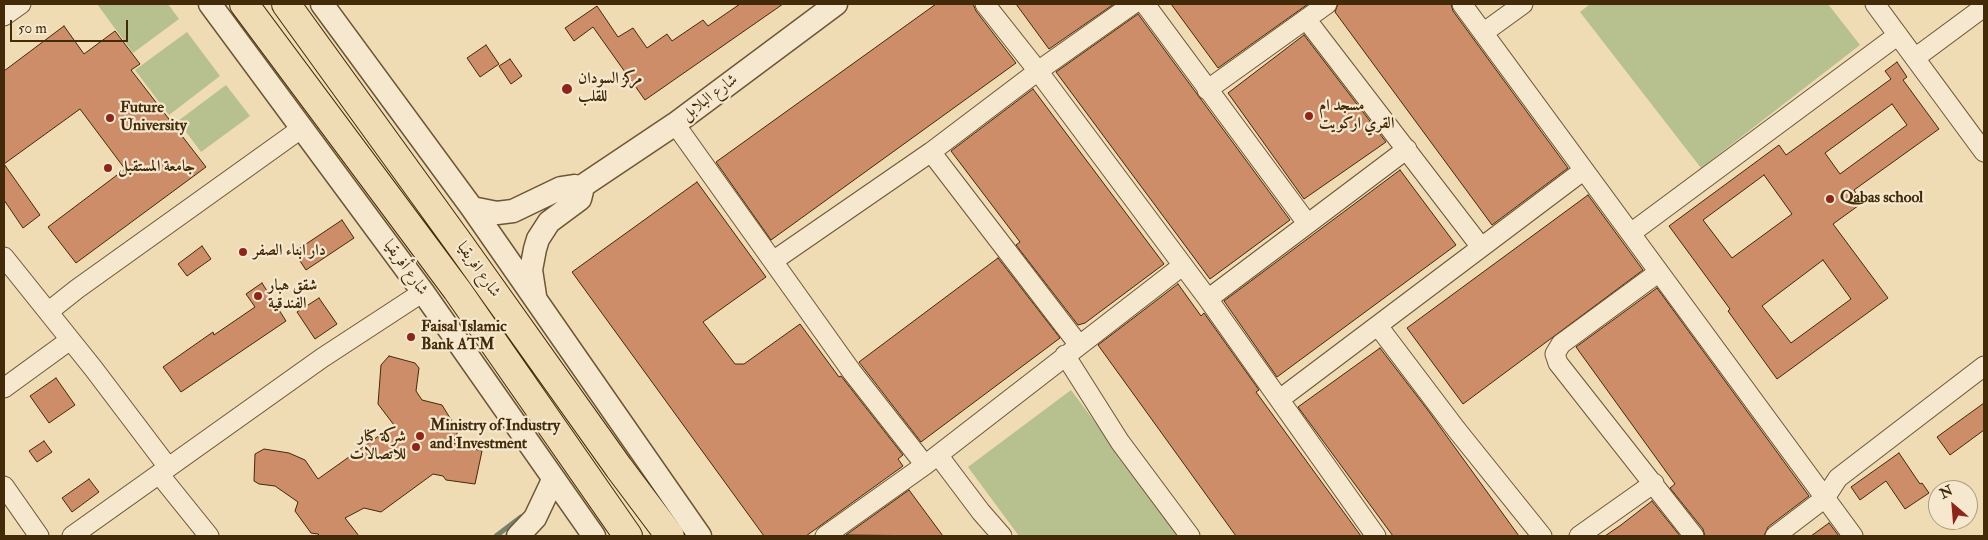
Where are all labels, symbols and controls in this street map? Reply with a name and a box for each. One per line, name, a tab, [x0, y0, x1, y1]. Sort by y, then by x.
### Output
scale bar	[12, 10, 130, 42]
text: 50 m	[18, 19, 47, 38]
place label: مركز السودان للقلب	[578, 70, 642, 108]
street label: شارع البلابل	[678, 71, 742, 125]
marker: مركز السودان للقلب	[560, 82, 574, 96]
place label: مسجد ام القري اركويت	[1319, 97, 1394, 135]
place label: Future University	[120, 99, 187, 137]
marker: مسجد ام القري اركويت	[1303, 110, 1315, 122]
marker: Future University	[104, 112, 116, 124]
place label: جامعة المستقبل	[118, 158, 195, 178]
marker: جامعة المستقبل	[102, 162, 114, 174]
place label: Qabas school	[1840, 189, 1923, 209]
marker: Qabas school	[1824, 193, 1836, 205]
street label: شارع أفريقيا	[379, 237, 431, 299]
street label: شارع افريقيا	[452, 239, 504, 301]
place label: دار ابناء الصفر	[253, 242, 326, 262]
marker: دار ابناء الصفر	[237, 246, 249, 258]
place label: شقق هبار الفندقية	[268, 277, 317, 315]
marker: شقق هبار الفندقية	[252, 290, 264, 302]
place label: Faisal Islamic Bank ATM	[421, 318, 507, 356]
marker: Faisal Islamic Bank ATM	[405, 331, 417, 343]
place label: Ministry of Industry and Investment	[430, 417, 560, 455]
place label: شركة كنار للاتصالات	[350, 428, 406, 466]
marker: Ministry of Industry and Investment	[414, 430, 426, 442]
marker: شركة كنار للاتصالات	[410, 441, 422, 453]
north arrow	[1928, 480, 1978, 530]
text: N	[1937, 482, 1956, 503]

